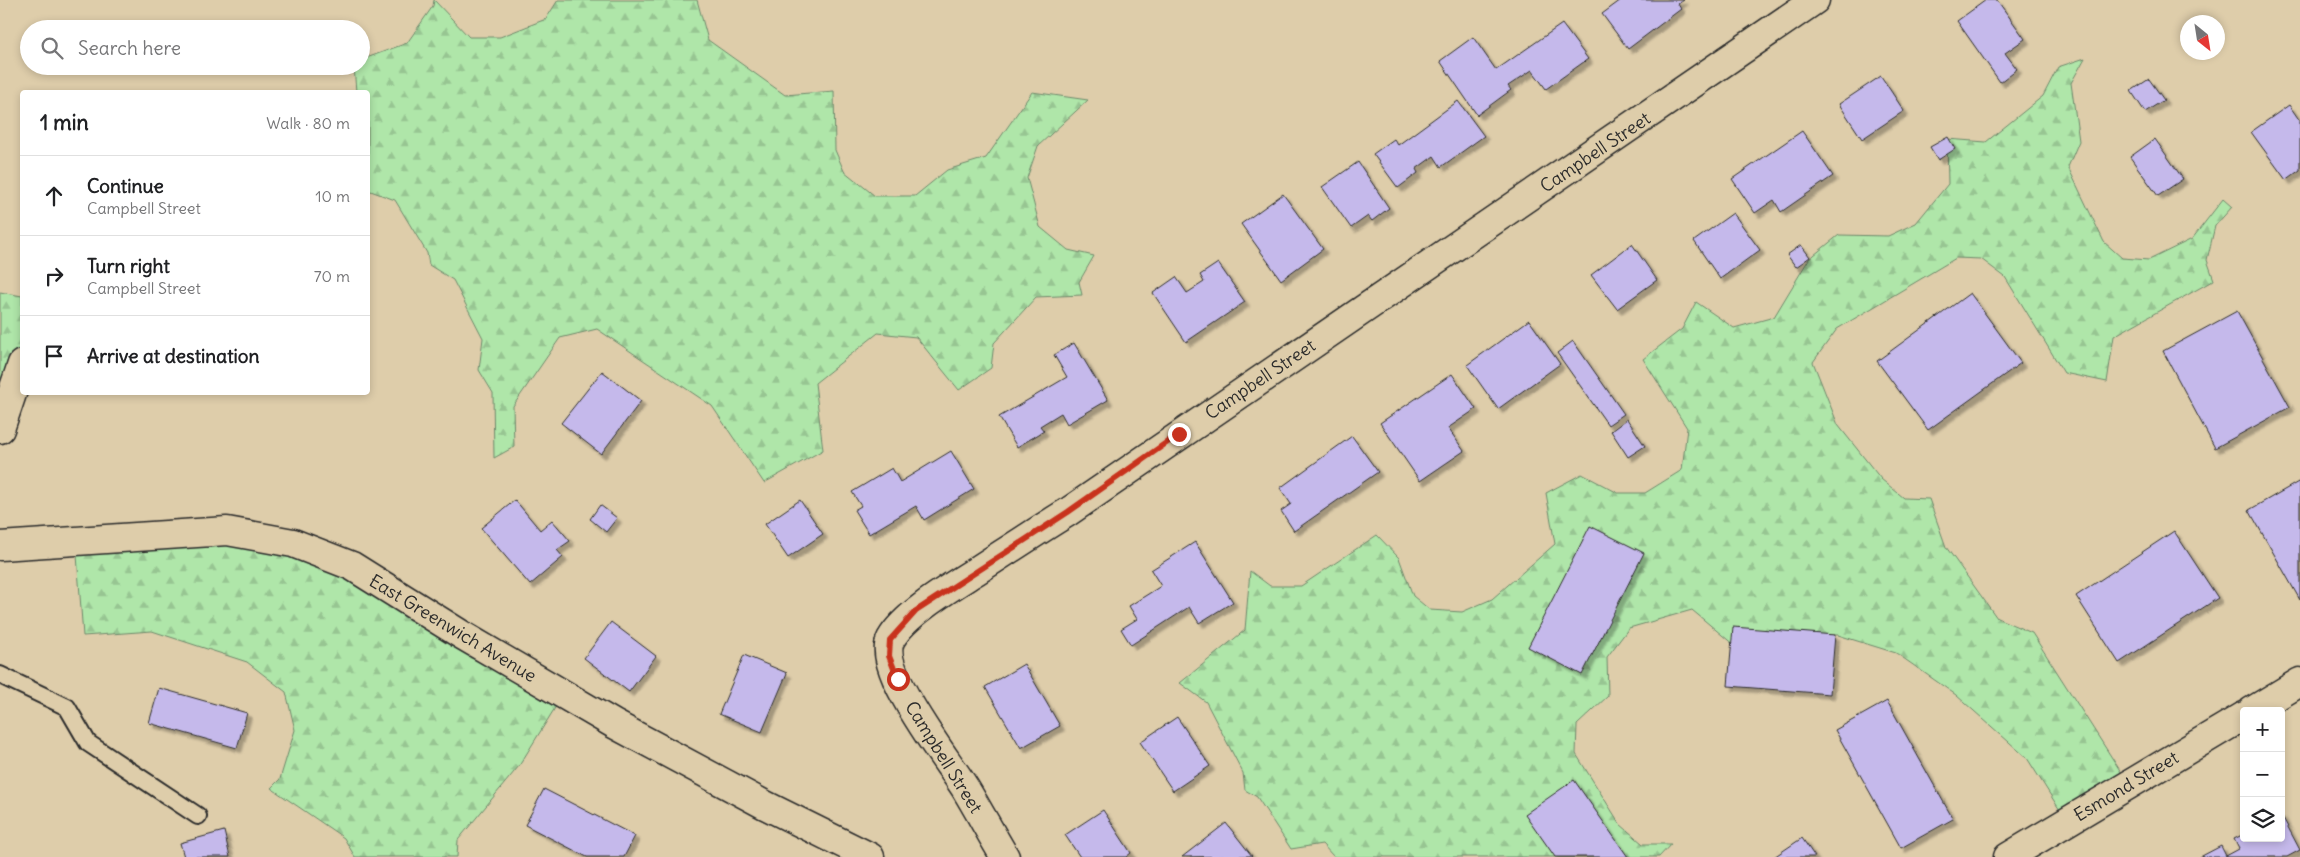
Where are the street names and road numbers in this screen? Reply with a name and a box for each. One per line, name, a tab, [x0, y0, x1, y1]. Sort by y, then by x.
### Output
street label: Campbell Street	[1535, 107, 1655, 197]
street label: Campbell Street	[1200, 334, 1320, 424]
street label: East Greenwich Avenue	[365, 569, 541, 687]
street label: Campbell Street	[900, 697, 988, 817]
street label: Esmond Street	[2069, 746, 2183, 826]

